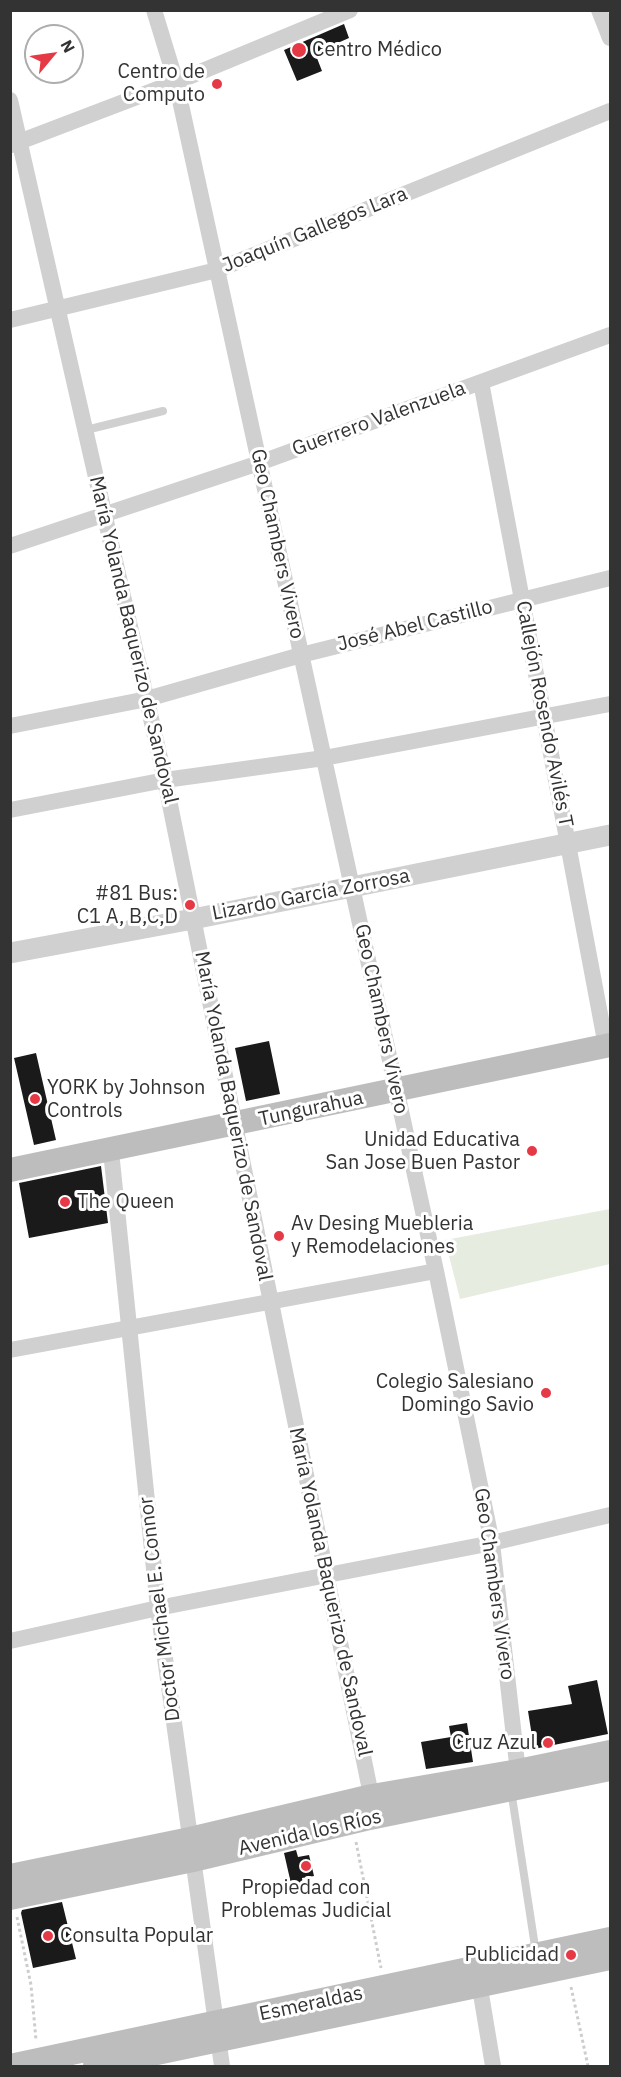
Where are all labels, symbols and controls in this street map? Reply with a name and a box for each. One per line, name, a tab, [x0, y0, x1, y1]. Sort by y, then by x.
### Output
north arrow	[24, 24, 84, 84]
text: N	[56, 36, 80, 56]
place label: Centro Médico	[312, 38, 442, 62]
marker: Centro Médico	[290, 41, 308, 59]
place label: Centro de Computo	[117, 60, 205, 107]
marker: Centro de Computo	[210, 77, 224, 91]
street label: Joaquín Gallegos Lara	[219, 182, 411, 278]
street label: Guerrero Valenzuela	[289, 376, 469, 462]
street label: Geo Chambers Vivero	[245, 447, 309, 641]
street label: María Yolanda Baquerizo de Sandoval	[84, 474, 182, 806]
street label: José Abel Castillo	[335, 595, 495, 657]
street label: Callejón Rosendo Avilés T	[510, 599, 578, 829]
street label: Lizardo García Zorrosa	[210, 864, 412, 926]
place label: #81 Bus: C1 A, B,C,D	[77, 882, 178, 929]
marker: #81 Bus: C1 A, B,C,D	[183, 898, 197, 912]
street label: Geo Chambers Vivero	[349, 922, 413, 1116]
street label: María Yolanda Baquerizo de Sandoval	[189, 949, 277, 1283]
place label: YORK by Johnson Controls	[47, 1076, 205, 1123]
street label: Tungurahua	[256, 1086, 366, 1132]
marker: YORK by Johnson Controls	[28, 1092, 42, 1106]
place label: Unidad Educativa San Jose Buen Pastor	[326, 1128, 520, 1175]
marker: Unidad Educativa San Jose Buen Pastor	[525, 1144, 539, 1158]
place label: The Queen	[77, 1190, 174, 1214]
marker: The Queen	[58, 1195, 72, 1209]
place label: Av Desing Muebleria y Remodelaciones	[291, 1212, 473, 1259]
marker: Av Desing Muebleria y Remodelaciones	[272, 1229, 286, 1243]
place label: Colegio Salesiano Domingo Savio	[376, 1370, 534, 1417]
marker: Colegio Salesiano Domingo Savio	[539, 1386, 553, 1400]
street label: María Yolanda Baquerizo de Sandoval	[283, 1425, 377, 1759]
street label: Geo Chambers Vivero	[469, 1487, 519, 1681]
street label: Doctor Michael E. Connor	[134, 1495, 186, 1723]
place label: Cruz Azul	[452, 1731, 536, 1755]
marker: Cruz Azul	[541, 1736, 555, 1750]
street label: Avenida los Ríos	[236, 1805, 384, 1861]
marker: Propiedad con Problemas Judicial	[299, 1859, 313, 1873]
place label: Propiedad con Problemas Judicial	[221, 1876, 391, 1923]
place label: Consulta Popular	[60, 1924, 213, 1948]
marker: Consulta Popular	[41, 1929, 55, 1943]
place label: Publicidad	[465, 1943, 559, 1967]
marker: Publicidad	[564, 1948, 578, 1962]
street label: Esmeraldas	[257, 1981, 365, 2027]

